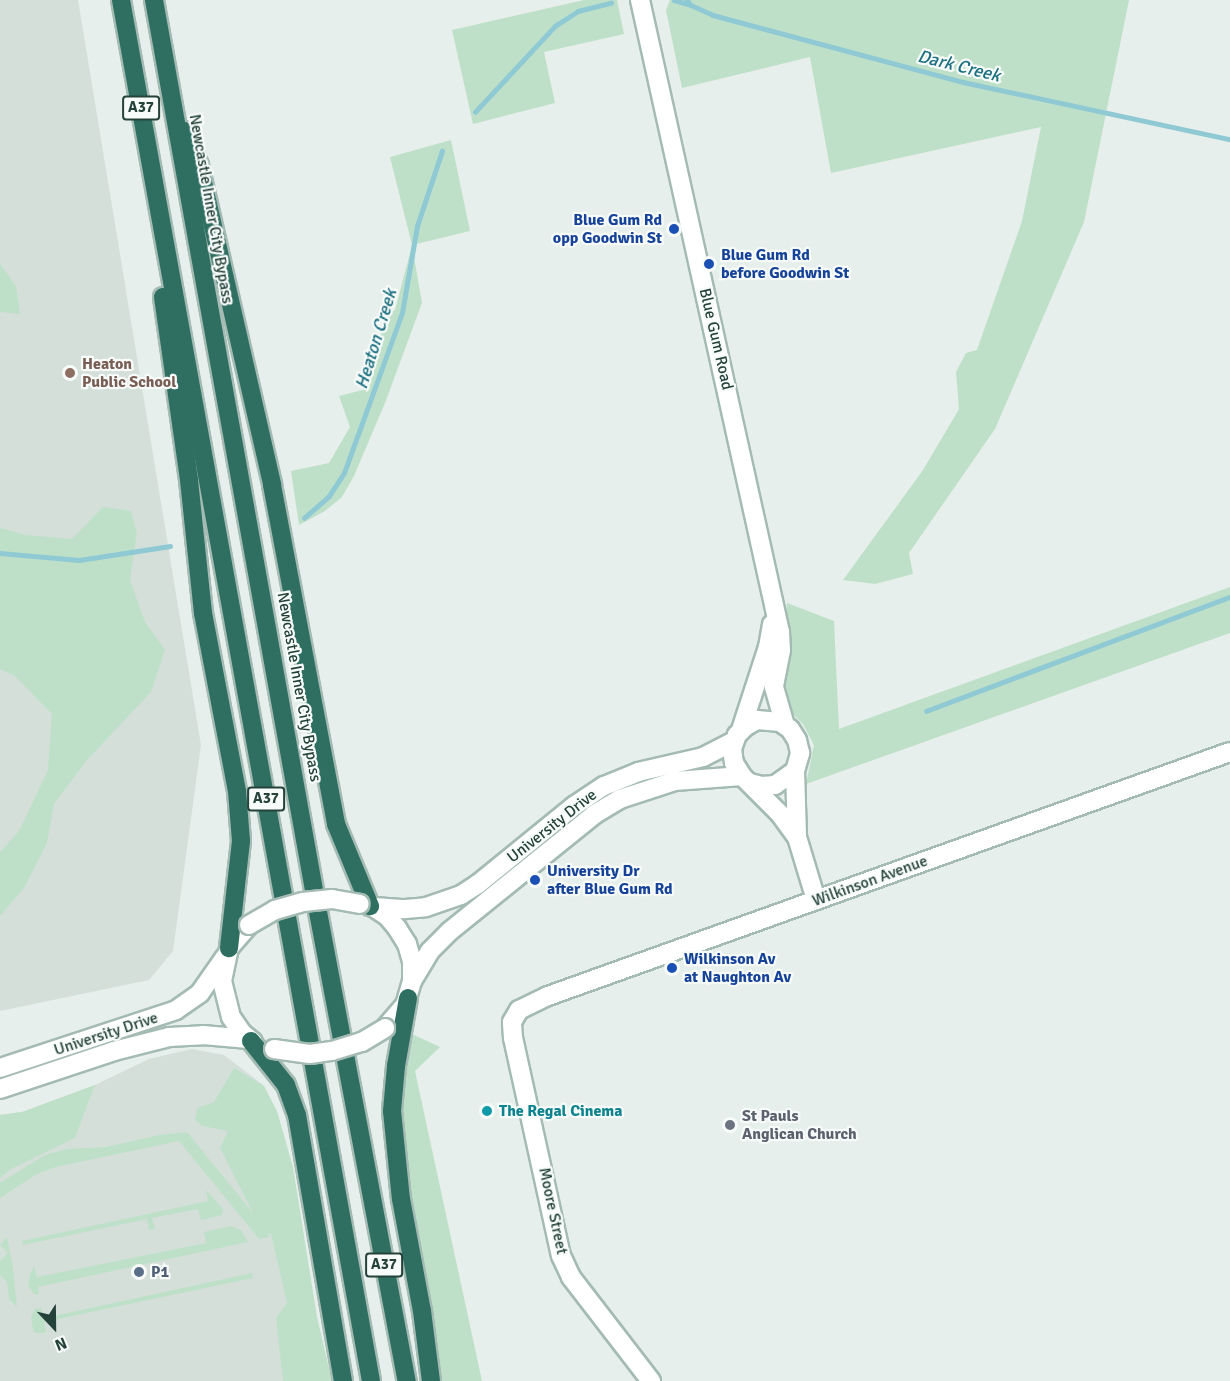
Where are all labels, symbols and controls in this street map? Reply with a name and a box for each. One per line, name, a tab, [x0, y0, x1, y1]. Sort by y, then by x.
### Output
water label: Dark Creek	[915, 45, 1003, 87]
road number: A37	[122, 96, 160, 120]
street label: Newcastle Inner City Bypass	[185, 113, 237, 305]
place label: Blue Gum Rd opp Goodwin St	[553, 210, 662, 248]
marker: Blue Gum Rd opp Goodwin St	[667, 222, 681, 236]
place label: Blue Gum Rd before Goodwin St	[721, 245, 849, 283]
marker: Blue Gum Rd before Goodwin St	[702, 257, 716, 271]
water label: Heaton Creek	[351, 286, 401, 392]
street label: Blue Gum Road	[695, 286, 737, 392]
place label: Heaton Public School	[82, 354, 176, 392]
marker: Heaton Public School	[63, 366, 77, 380]
street label: Newcastle Inner City Bypass	[273, 591, 325, 783]
street label: University Drive	[503, 785, 601, 867]
road number: A37	[246, 787, 286, 811]
street label: Wilkinson Avenue	[810, 851, 930, 911]
place label: University Dr after Blue Gum Rd	[547, 861, 673, 899]
marker: University Dr after Blue Gum Rd	[528, 873, 542, 887]
place label: Wilkinson Av at Naughton Av	[684, 949, 791, 987]
marker: Wilkinson Av at Naughton Av	[665, 961, 679, 975]
street label: University Drive	[52, 1008, 160, 1060]
place label: The Regal Cinema	[499, 1101, 623, 1121]
marker: The Regal Cinema	[480, 1104, 494, 1118]
place label: St Pauls Anglican Church	[742, 1106, 857, 1144]
marker: St Pauls Anglican Church	[723, 1118, 737, 1132]
street label: Moore Street	[534, 1166, 572, 1256]
road number: A37	[364, 1253, 404, 1277]
place label: P1	[151, 1262, 169, 1282]
marker: P1	[132, 1265, 146, 1279]
north arrow	[24, 1297, 84, 1357]
text: N	[52, 1332, 70, 1355]

